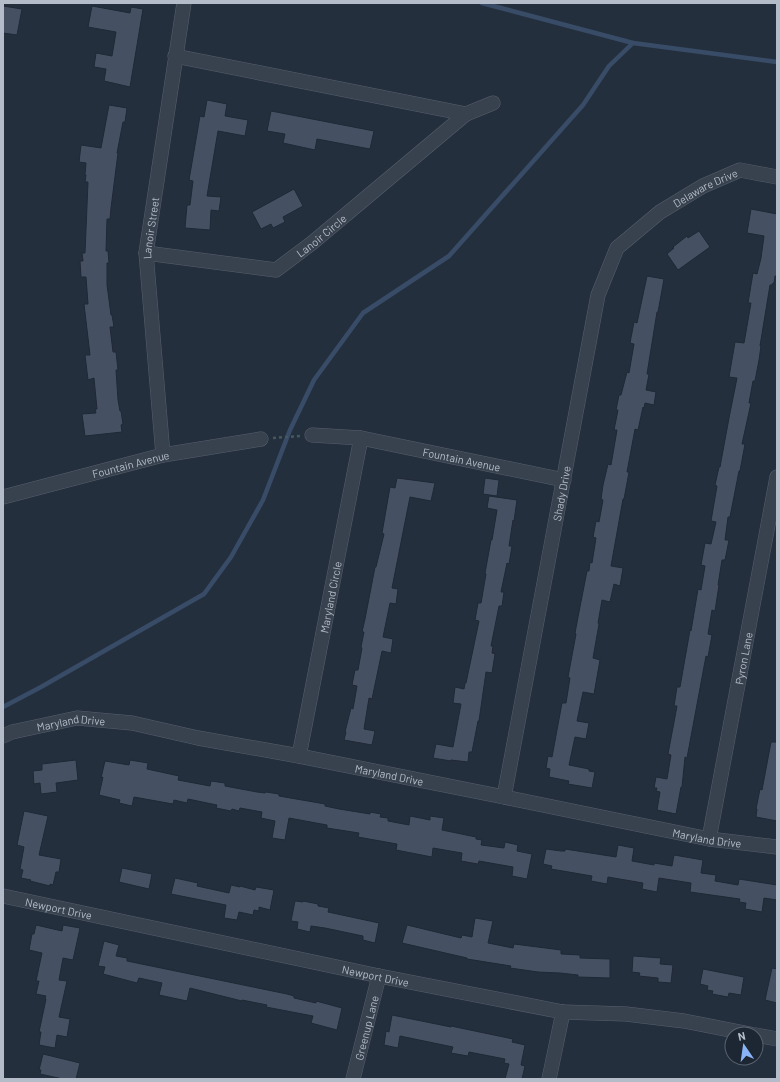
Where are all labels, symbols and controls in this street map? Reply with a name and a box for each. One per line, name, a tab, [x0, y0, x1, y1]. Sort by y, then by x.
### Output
street label: Delaware Drive	[670, 165, 739, 209]
street label: Lanoir Street	[140, 196, 161, 260]
street label: Lanoir Circle	[293, 211, 349, 259]
street label: Fountain Avenue	[422, 444, 502, 473]
street label: Fountain Avenue	[91, 448, 170, 480]
street label: Shady Drive	[549, 465, 572, 522]
street label: Maryland Circle	[317, 560, 343, 634]
street label: Pyron Lane	[732, 631, 754, 686]
street label: Maryland Drive	[35, 711, 106, 733]
street label: Maryland Drive	[354, 761, 425, 787]
street label: Maryland Drive	[671, 825, 742, 849]
street label: Newport Drive	[24, 894, 94, 921]
street label: Newport Drive	[341, 962, 410, 988]
street label: Greenup Lane	[352, 994, 380, 1061]
north arrow	[724, 1026, 764, 1066]
text: N	[737, 1029, 747, 1043]

